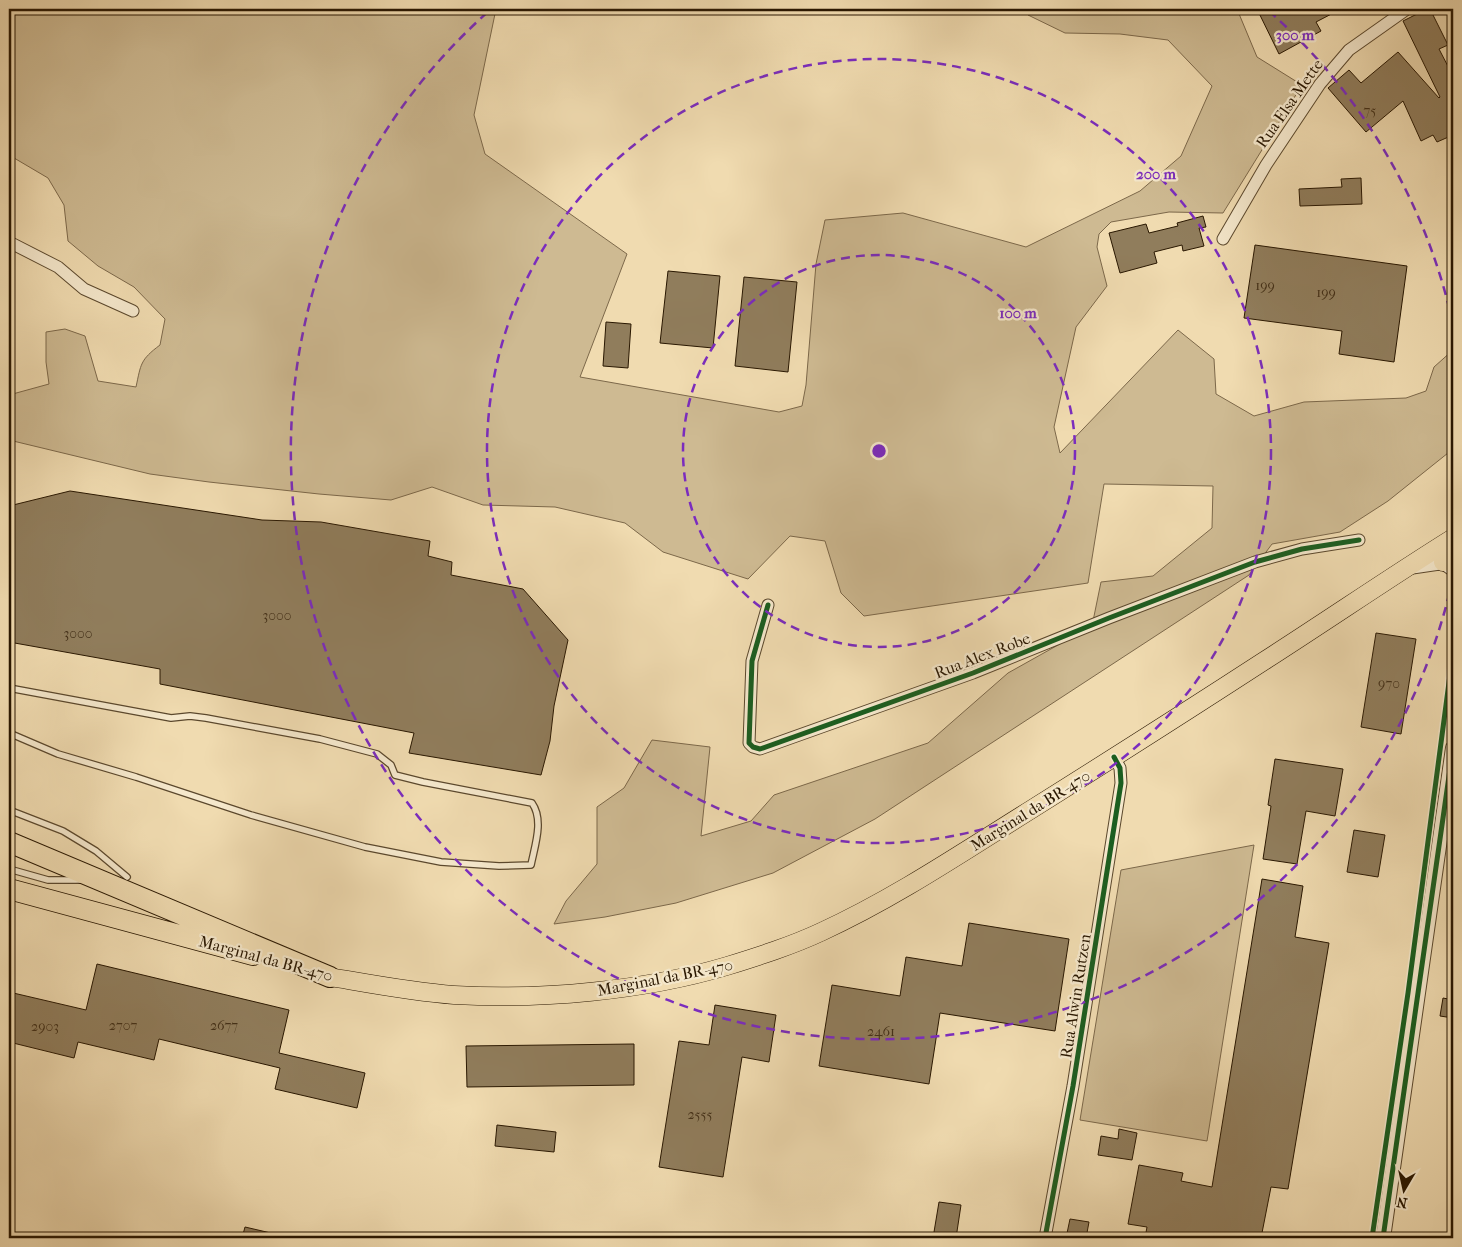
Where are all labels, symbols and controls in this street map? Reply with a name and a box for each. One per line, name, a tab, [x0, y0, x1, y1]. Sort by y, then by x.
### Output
text: 300 m	[1276, 26, 1315, 44]
street label: Rua Elsa Mette	[1252, 55, 1327, 151]
house number: 75	[1364, 102, 1376, 119]
text: 200 m	[1136, 165, 1176, 183]
house number: 199	[1255, 277, 1275, 294]
house number: 199	[1316, 284, 1336, 301]
text: 100 m	[999, 304, 1037, 322]
centre of rings	[870, 442, 888, 460]
house number: 3000	[263, 607, 291, 624]
house number: 3000	[64, 625, 92, 642]
street label: Rua Alex Robe	[932, 628, 1033, 682]
house number: 970	[1378, 675, 1400, 692]
street label: Marginal da BR-470	[967, 766, 1094, 855]
street label: Marginal da BR-470	[197, 931, 335, 985]
street label: Rua Alwin Rutzen	[1056, 932, 1095, 1060]
street label: Marginal da BR-470	[596, 955, 735, 1000]
house number: 2707	[109, 1017, 137, 1034]
house number: 2677	[210, 1017, 238, 1034]
house number: 2903	[31, 1018, 59, 1035]
house number: 2461	[867, 1023, 895, 1040]
house number: 2555	[687, 1106, 713, 1123]
north arrow	[1380, 1164, 1430, 1214]
text: N	[1395, 1193, 1409, 1212]

